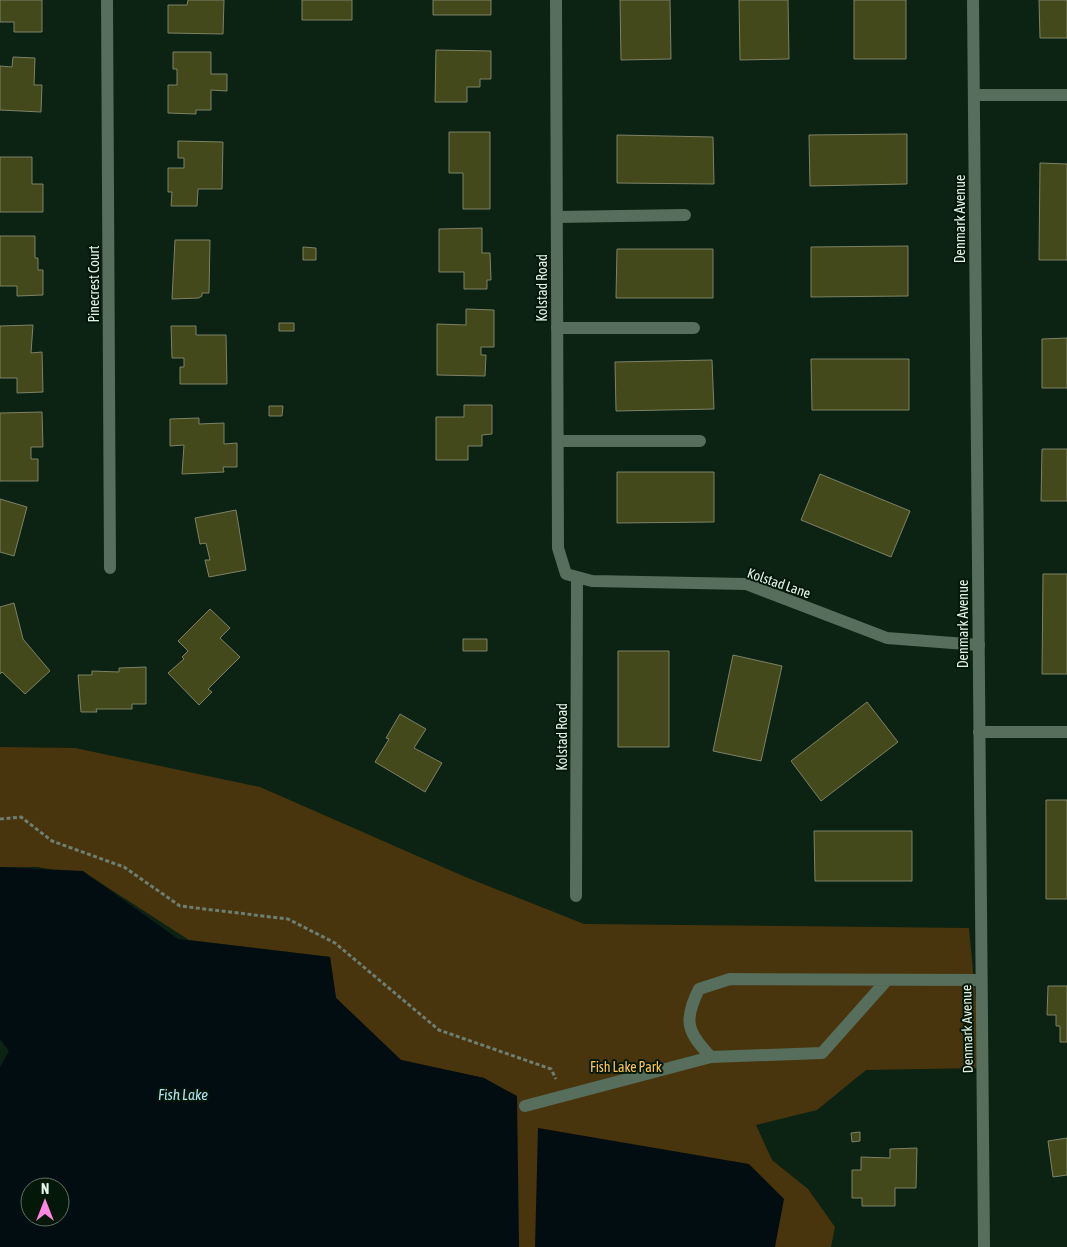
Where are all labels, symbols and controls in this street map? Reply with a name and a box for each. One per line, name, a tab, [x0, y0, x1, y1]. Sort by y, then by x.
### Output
street label: Denmark Avenue	[952, 175, 968, 263]
street label: Pinecrest Court	[86, 245, 102, 323]
street label: Kolstad Road	[534, 254, 550, 322]
street label: Kolstad Lane	[745, 565, 813, 601]
street label: Denmark Avenue	[955, 580, 971, 668]
street label: Kolstad Road	[554, 703, 570, 771]
street label: Denmark Avenue	[958, 985, 976, 1073]
park label: Fish Lake Park	[590, 1059, 662, 1075]
water label: Fish Lake	[158, 1086, 208, 1103]
north arrow	[20, 1177, 70, 1227]
text: N	[41, 1181, 49, 1197]

